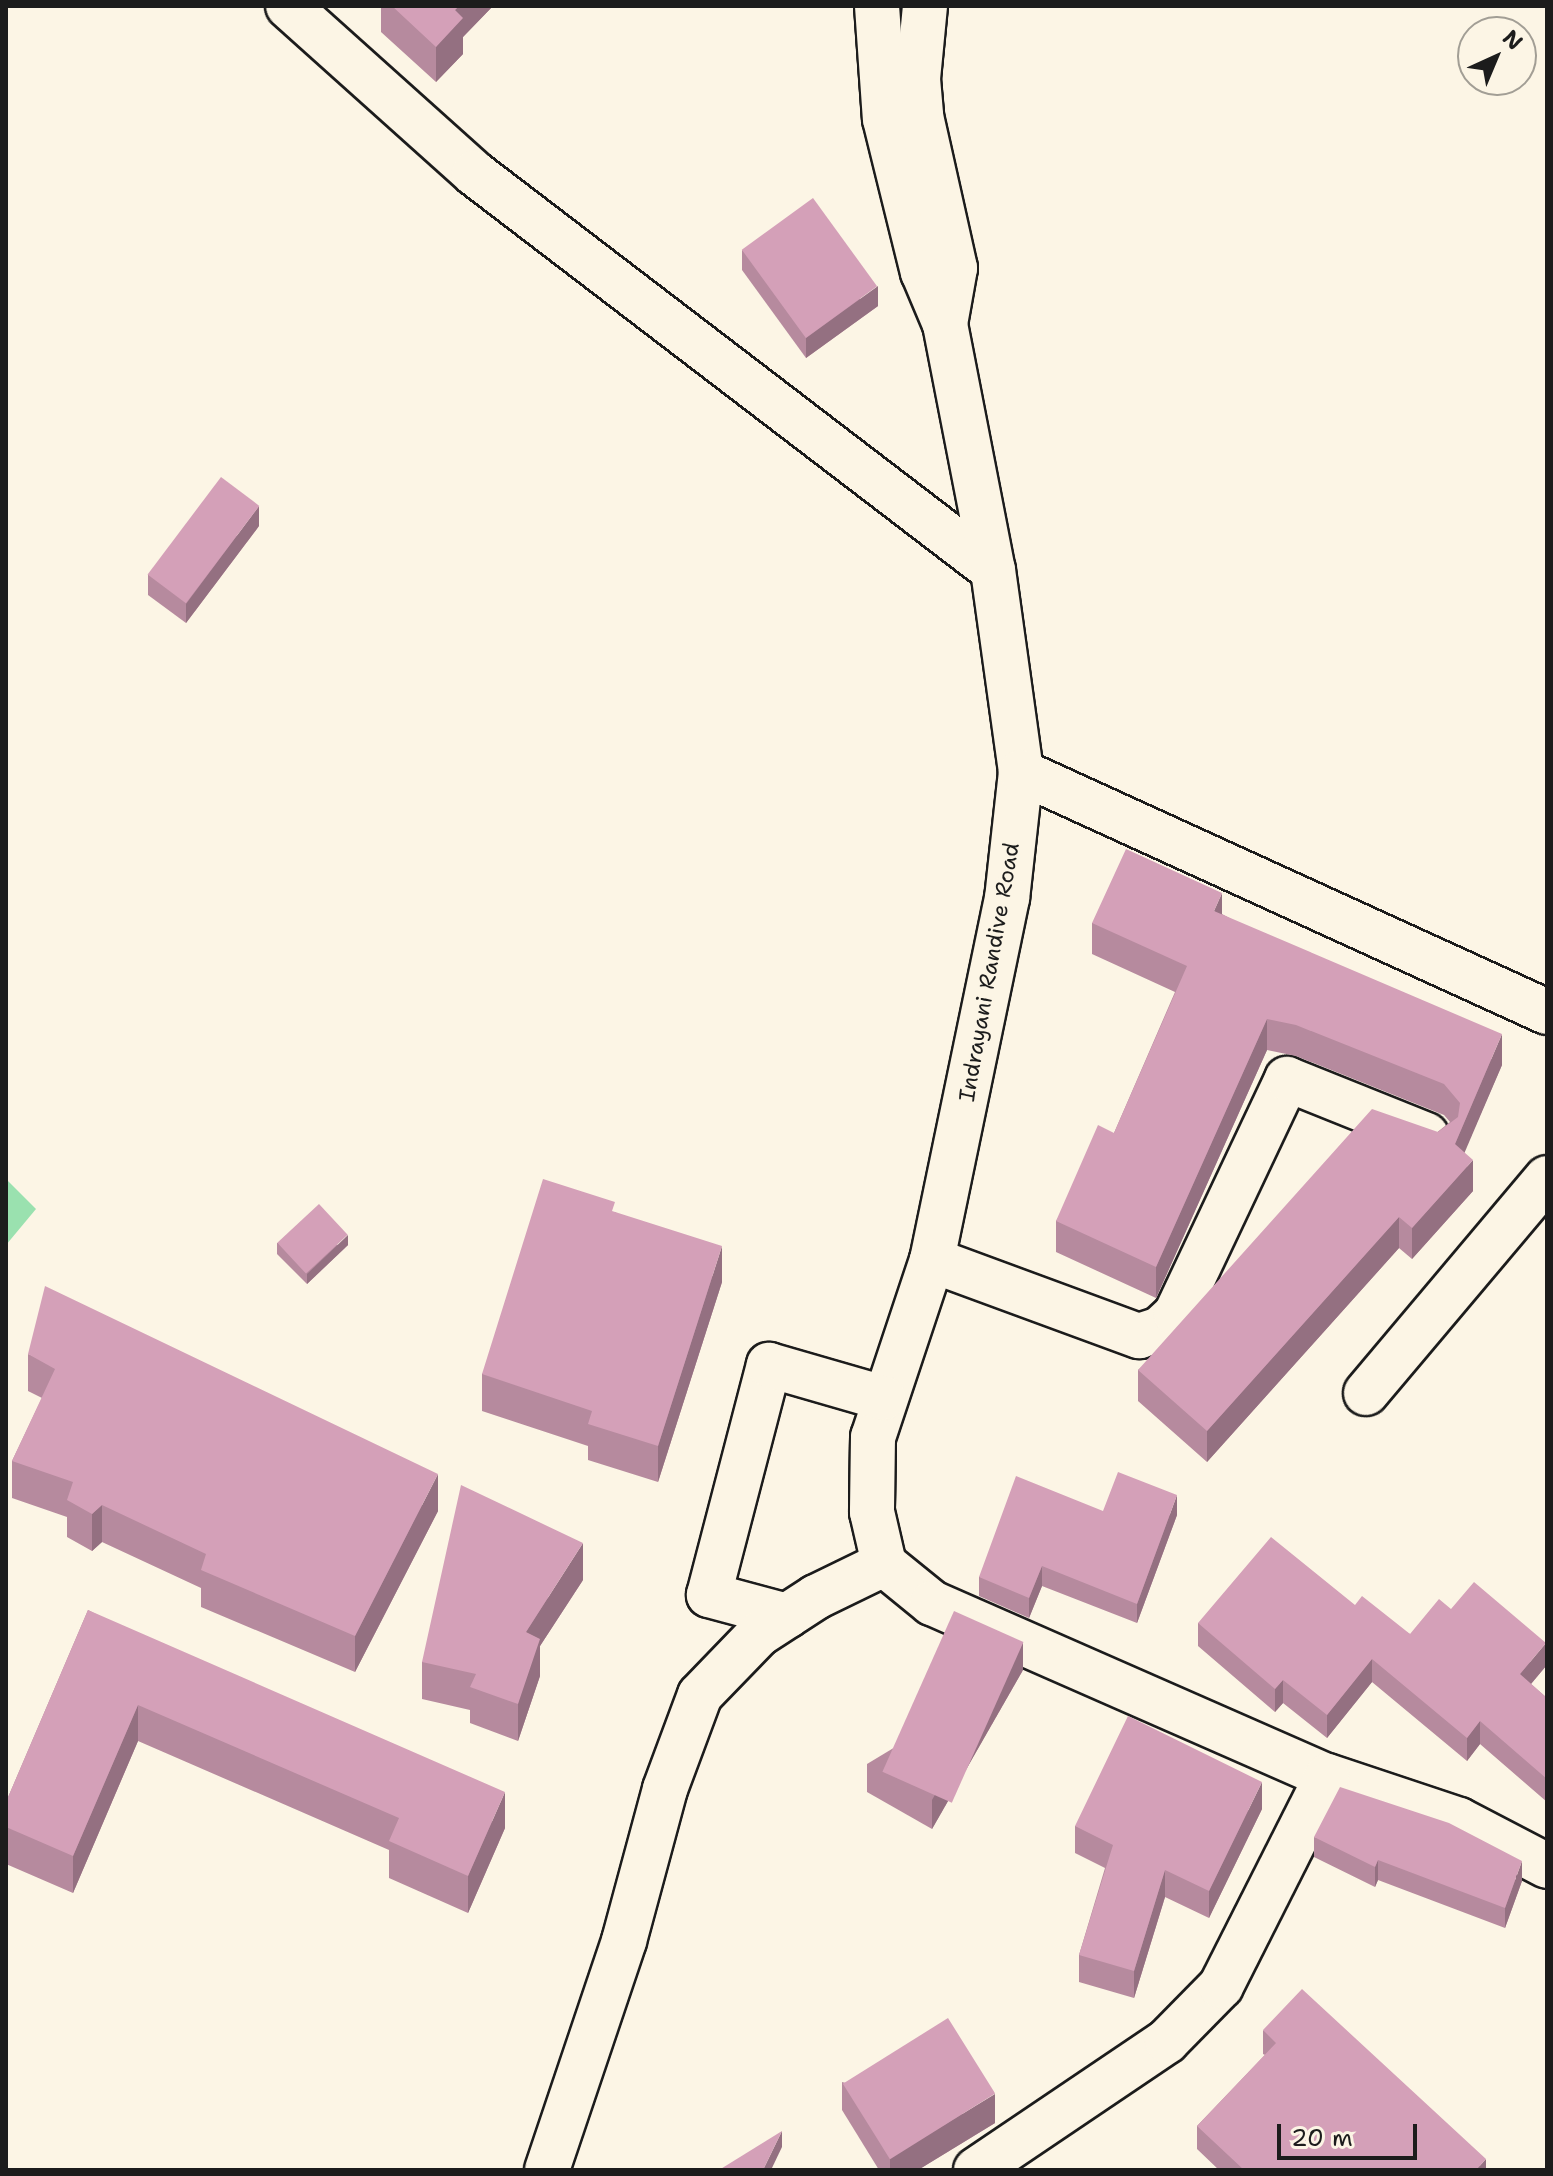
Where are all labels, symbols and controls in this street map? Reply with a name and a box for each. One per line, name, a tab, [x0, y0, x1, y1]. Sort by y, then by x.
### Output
north arrow	[1457, 16, 1537, 96]
text: N	[1496, 23, 1529, 56]
street label: Indrayani Randive Road	[953, 840, 1025, 1104]
scale bar	[1281, 2108, 1421, 2158]
text: 20 m	[1291, 2122, 1353, 2154]

